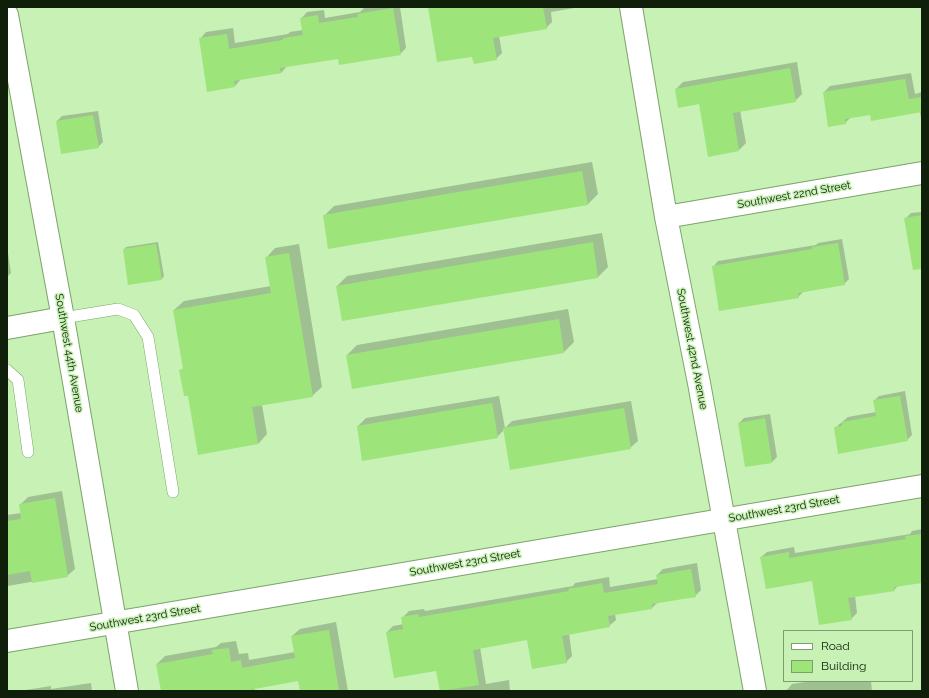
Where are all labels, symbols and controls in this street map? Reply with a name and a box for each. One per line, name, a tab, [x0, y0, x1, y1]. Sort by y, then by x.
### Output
street label: Southwest 22nd Street	[736, 179, 852, 211]
street label: Southwest 42nd Avenue	[674, 287, 710, 411]
street label: Southwest 44th Avenue	[52, 293, 86, 413]
street label: Southwest 23rd Street	[728, 493, 840, 525]
street label: Southwest 23rd Street	[409, 547, 521, 579]
street label: Southwest 23rd Street	[89, 602, 201, 634]
legend	[783, 630, 913, 682]
text: Road	[821, 639, 850, 653]
text: Building	[821, 659, 867, 673]

